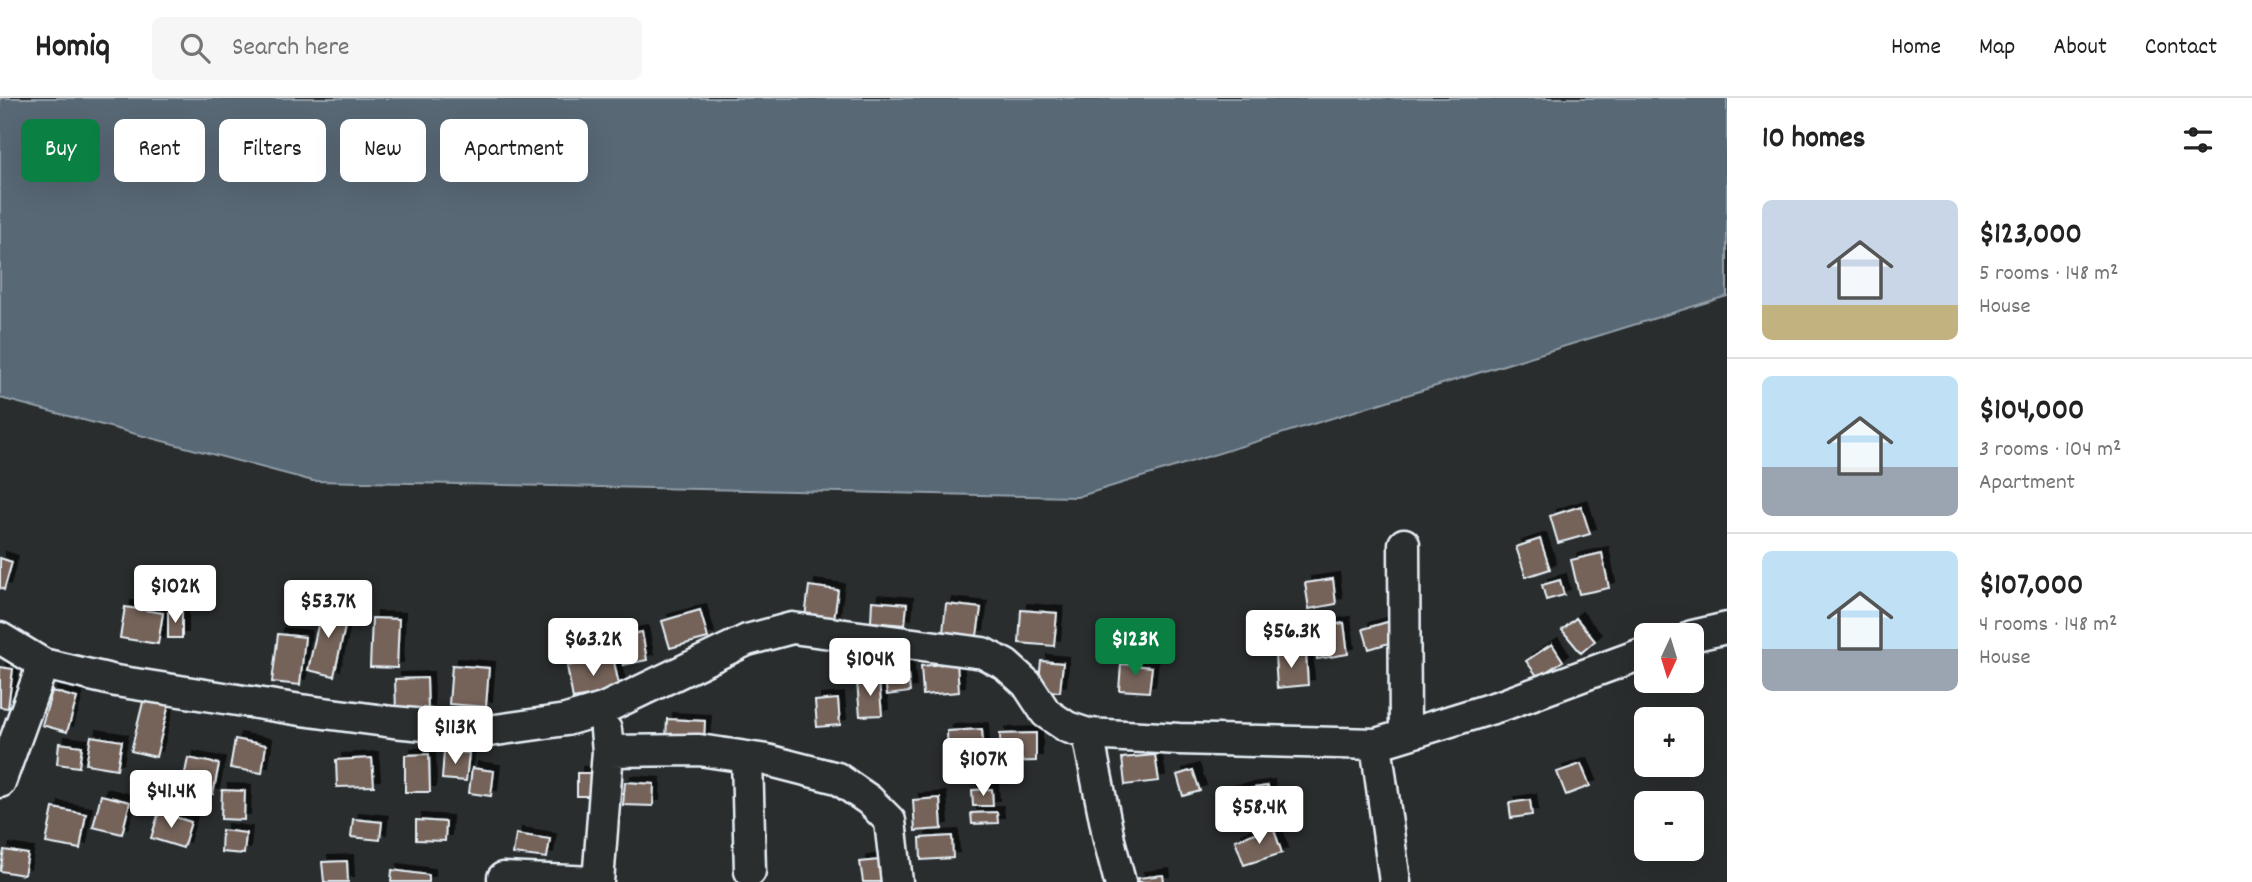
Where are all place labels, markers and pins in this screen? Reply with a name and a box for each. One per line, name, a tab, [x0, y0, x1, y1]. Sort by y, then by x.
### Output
pin: $102K	[126, 566, 224, 625]
pin: $53.7K	[271, 580, 385, 640]
pin: $56.3K	[1234, 610, 1348, 670]
pin: $63.2K	[536, 618, 650, 678]
pin: $123K	[1086, 618, 1184, 678]
pin: $104K	[821, 638, 919, 698]
pin: $113K	[406, 706, 504, 766]
pin: $107K	[934, 738, 1032, 798]
pin: $41.4K	[114, 770, 228, 830]
pin: $58.4K	[1202, 786, 1316, 846]

